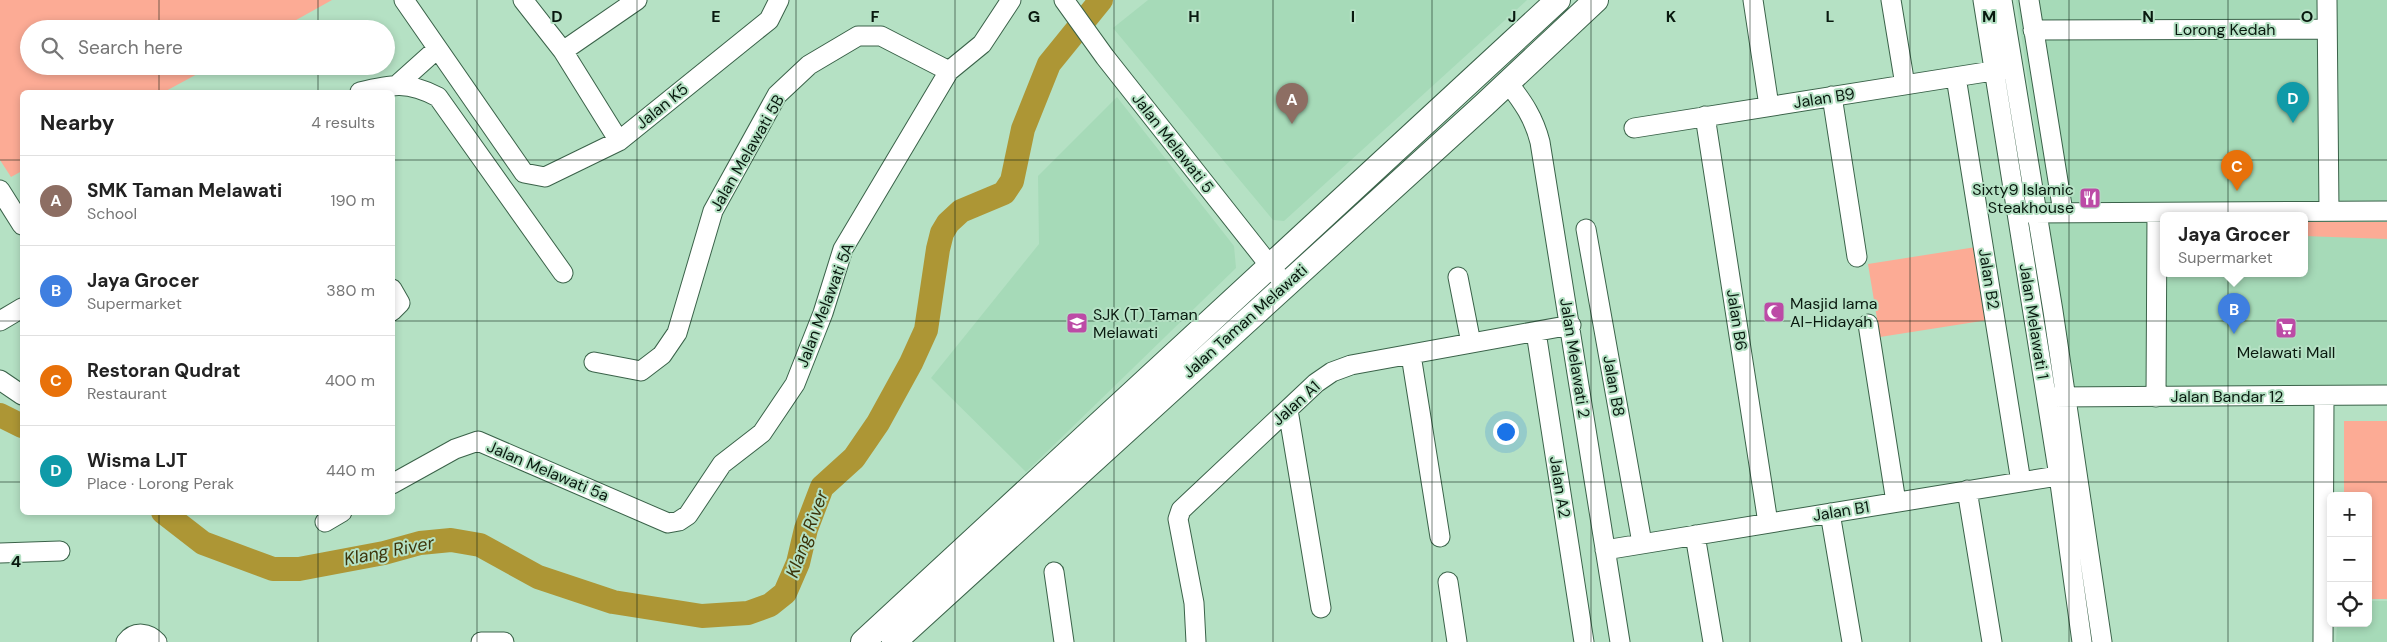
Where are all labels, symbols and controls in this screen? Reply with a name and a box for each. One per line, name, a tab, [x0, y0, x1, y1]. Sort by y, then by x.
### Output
text: D	[551, 6, 563, 27]
text: E	[711, 6, 721, 27]
text: F	[871, 6, 880, 27]
text: G	[1028, 6, 1040, 27]
text: H	[1188, 6, 1200, 27]
text: I	[1351, 6, 1355, 27]
text: J	[1508, 6, 1516, 27]
text: K	[1666, 6, 1677, 27]
text: L	[1826, 6, 1835, 27]
text: M	[1982, 6, 1996, 27]
text: N	[2142, 6, 2154, 27]
text: O	[2301, 6, 2313, 27]
street label: Lorong Kedah	[2175, 19, 2275, 40]
search box	[20, 20, 395, 75]
icon: search	[38, 34, 66, 62]
text: Search here	[78, 35, 183, 60]
street label: Jalan K5	[631, 78, 693, 134]
pin: D	[2277, 82, 2309, 123]
pin: A	[1276, 83, 1308, 124]
street label: Jalan B9	[1792, 83, 1856, 113]
street label: Jalan Melawati 5	[1127, 89, 1219, 197]
street label: Jalan Melawati 5B	[705, 91, 789, 215]
text: Nearby	[40, 109, 114, 137]
text: 4 results	[311, 112, 375, 133]
pin: C	[2221, 150, 2253, 191]
text: SMK Taman Melawati	[87, 178, 282, 203]
place label: Sixty9 Islamic Steakhouse	[1972, 179, 2074, 218]
restaurant icon: Sixty9 Islamic Steakhouse	[2078, 186, 2102, 210]
text: A	[50, 190, 62, 211]
text: 190 m	[331, 190, 375, 211]
text: School	[87, 203, 137, 224]
popup	[2160, 212, 2308, 277]
text: Jaya Grocer	[2178, 222, 2290, 247]
street label: Jalan Melawati 5A	[792, 239, 859, 370]
street label: Jalan B2	[1974, 247, 2004, 311]
text: Supermarket	[2178, 247, 2273, 268]
street label: Jalan Taman Melawati	[1178, 259, 1312, 383]
street label: Jalan Melawati 1	[2014, 262, 2054, 380]
text: Jaya Grocer	[87, 268, 199, 293]
text: B	[51, 280, 61, 301]
text: 380 m	[326, 280, 375, 301]
street label: Jalan B6	[1722, 288, 1752, 352]
text: Supermarket	[87, 293, 182, 314]
place label: Masjid lama Al-Hidayah	[1790, 293, 1877, 332]
pin: B	[2218, 293, 2250, 334]
street label: Jalan Melawati 2	[1555, 297, 1595, 419]
mosque icon: Masjid lama Al-Hidayah	[1762, 300, 1786, 324]
place label: SJK (T) Taman Melawati	[1093, 304, 1198, 343]
school or university icon: SJK (T) Taman Melawati	[1065, 311, 1089, 335]
supermarket icon: Melawati Mall	[2274, 316, 2298, 340]
place label: Melawati Mall	[2237, 342, 2335, 363]
street label: Jalan B8	[1598, 354, 1630, 418]
text: Restoran Qudrat	[87, 358, 240, 383]
text: C	[50, 370, 62, 391]
text: 400 m	[325, 370, 375, 391]
street label: Jalan A1	[1268, 376, 1324, 430]
text: Restaurant	[87, 383, 167, 404]
street label: Jalan Bandar 12	[2170, 386, 2284, 407]
your location	[1493, 419, 1519, 445]
street label: Jalan Melawati 5a	[484, 436, 612, 506]
text: Wisma LJT	[87, 448, 187, 473]
street label: Jalan A2	[1545, 455, 1575, 519]
text: D	[50, 460, 62, 481]
text: 440 m	[326, 460, 375, 481]
text: Place · Lorong Perak	[87, 473, 234, 494]
water label: Klang River	[780, 486, 834, 581]
map controls	[2327, 492, 2372, 627]
button: +	[2327, 492, 2372, 537]
street label: Jalan B1	[1811, 496, 1871, 526]
water label: Klang River	[342, 530, 437, 571]
button: −	[2327, 537, 2372, 582]
text: 4	[11, 551, 21, 572]
button: locate	[2327, 582, 2372, 627]

